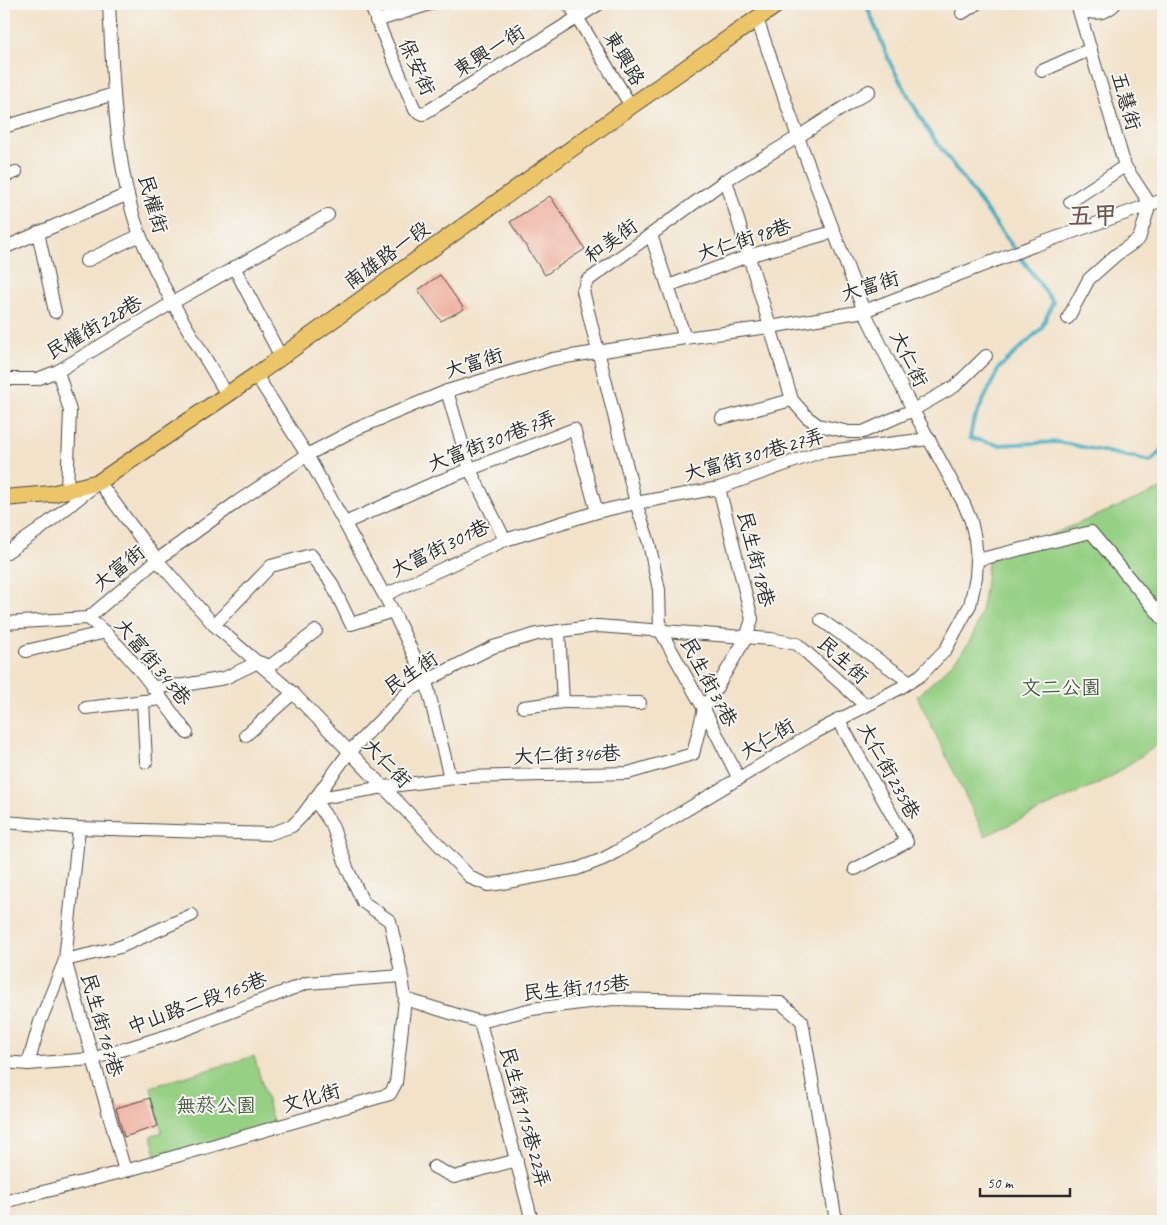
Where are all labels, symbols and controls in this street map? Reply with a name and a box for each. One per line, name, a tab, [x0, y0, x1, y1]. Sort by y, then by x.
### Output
street label: 東興一街	[448, 19, 530, 83]
street label: 東興路	[598, 26, 651, 91]
street label: 保安街	[393, 35, 441, 99]
street label: 五慧街	[1106, 69, 1146, 133]
street label: 民權街	[133, 172, 173, 236]
district label: 五甲	[1068, 200, 1118, 232]
street label: 和美街	[579, 213, 643, 269]
street label: 大仁街98巷	[694, 213, 795, 267]
street label: 南雄路一段	[339, 215, 435, 295]
street label: 大富街	[838, 265, 902, 307]
street label: 民權街228巷	[41, 289, 147, 365]
street label: 大仁街	[885, 327, 933, 391]
street label: 大富街	[442, 342, 506, 384]
street label: 大富街301巷7弄	[424, 405, 560, 477]
street label: 大富街301巷27弄	[681, 423, 827, 487]
street label: 民生街18巷	[732, 508, 780, 611]
street label: 大富街301巷	[386, 513, 494, 583]
street label: 大富街	[88, 539, 150, 597]
street label: 大富街343巷	[109, 613, 198, 712]
street label: 民生街	[812, 631, 874, 689]
street label: 民生街37巷	[675, 633, 744, 732]
street label: 民生街	[379, 646, 443, 700]
park label: 文二公園	[1021, 675, 1101, 700]
street label: 大仁街	[735, 713, 799, 765]
street label: 大仁街235巷	[852, 718, 926, 825]
street label: 大仁街	[357, 733, 417, 793]
street label: 大仁街346巷	[513, 741, 622, 769]
street label: 中山路二段165巷	[124, 966, 271, 1040]
street label: 民生街167巷	[75, 970, 129, 1081]
street label: 民生街115巷	[521, 970, 632, 1006]
street label: 民生街115巷22弄	[494, 1044, 556, 1190]
street label: 文化街	[279, 1078, 343, 1118]
park label: 無菸公園	[176, 1093, 256, 1118]
scale bar	[980, 1165, 1070, 1197]
text: 50 m	[987, 1174, 1014, 1193]

